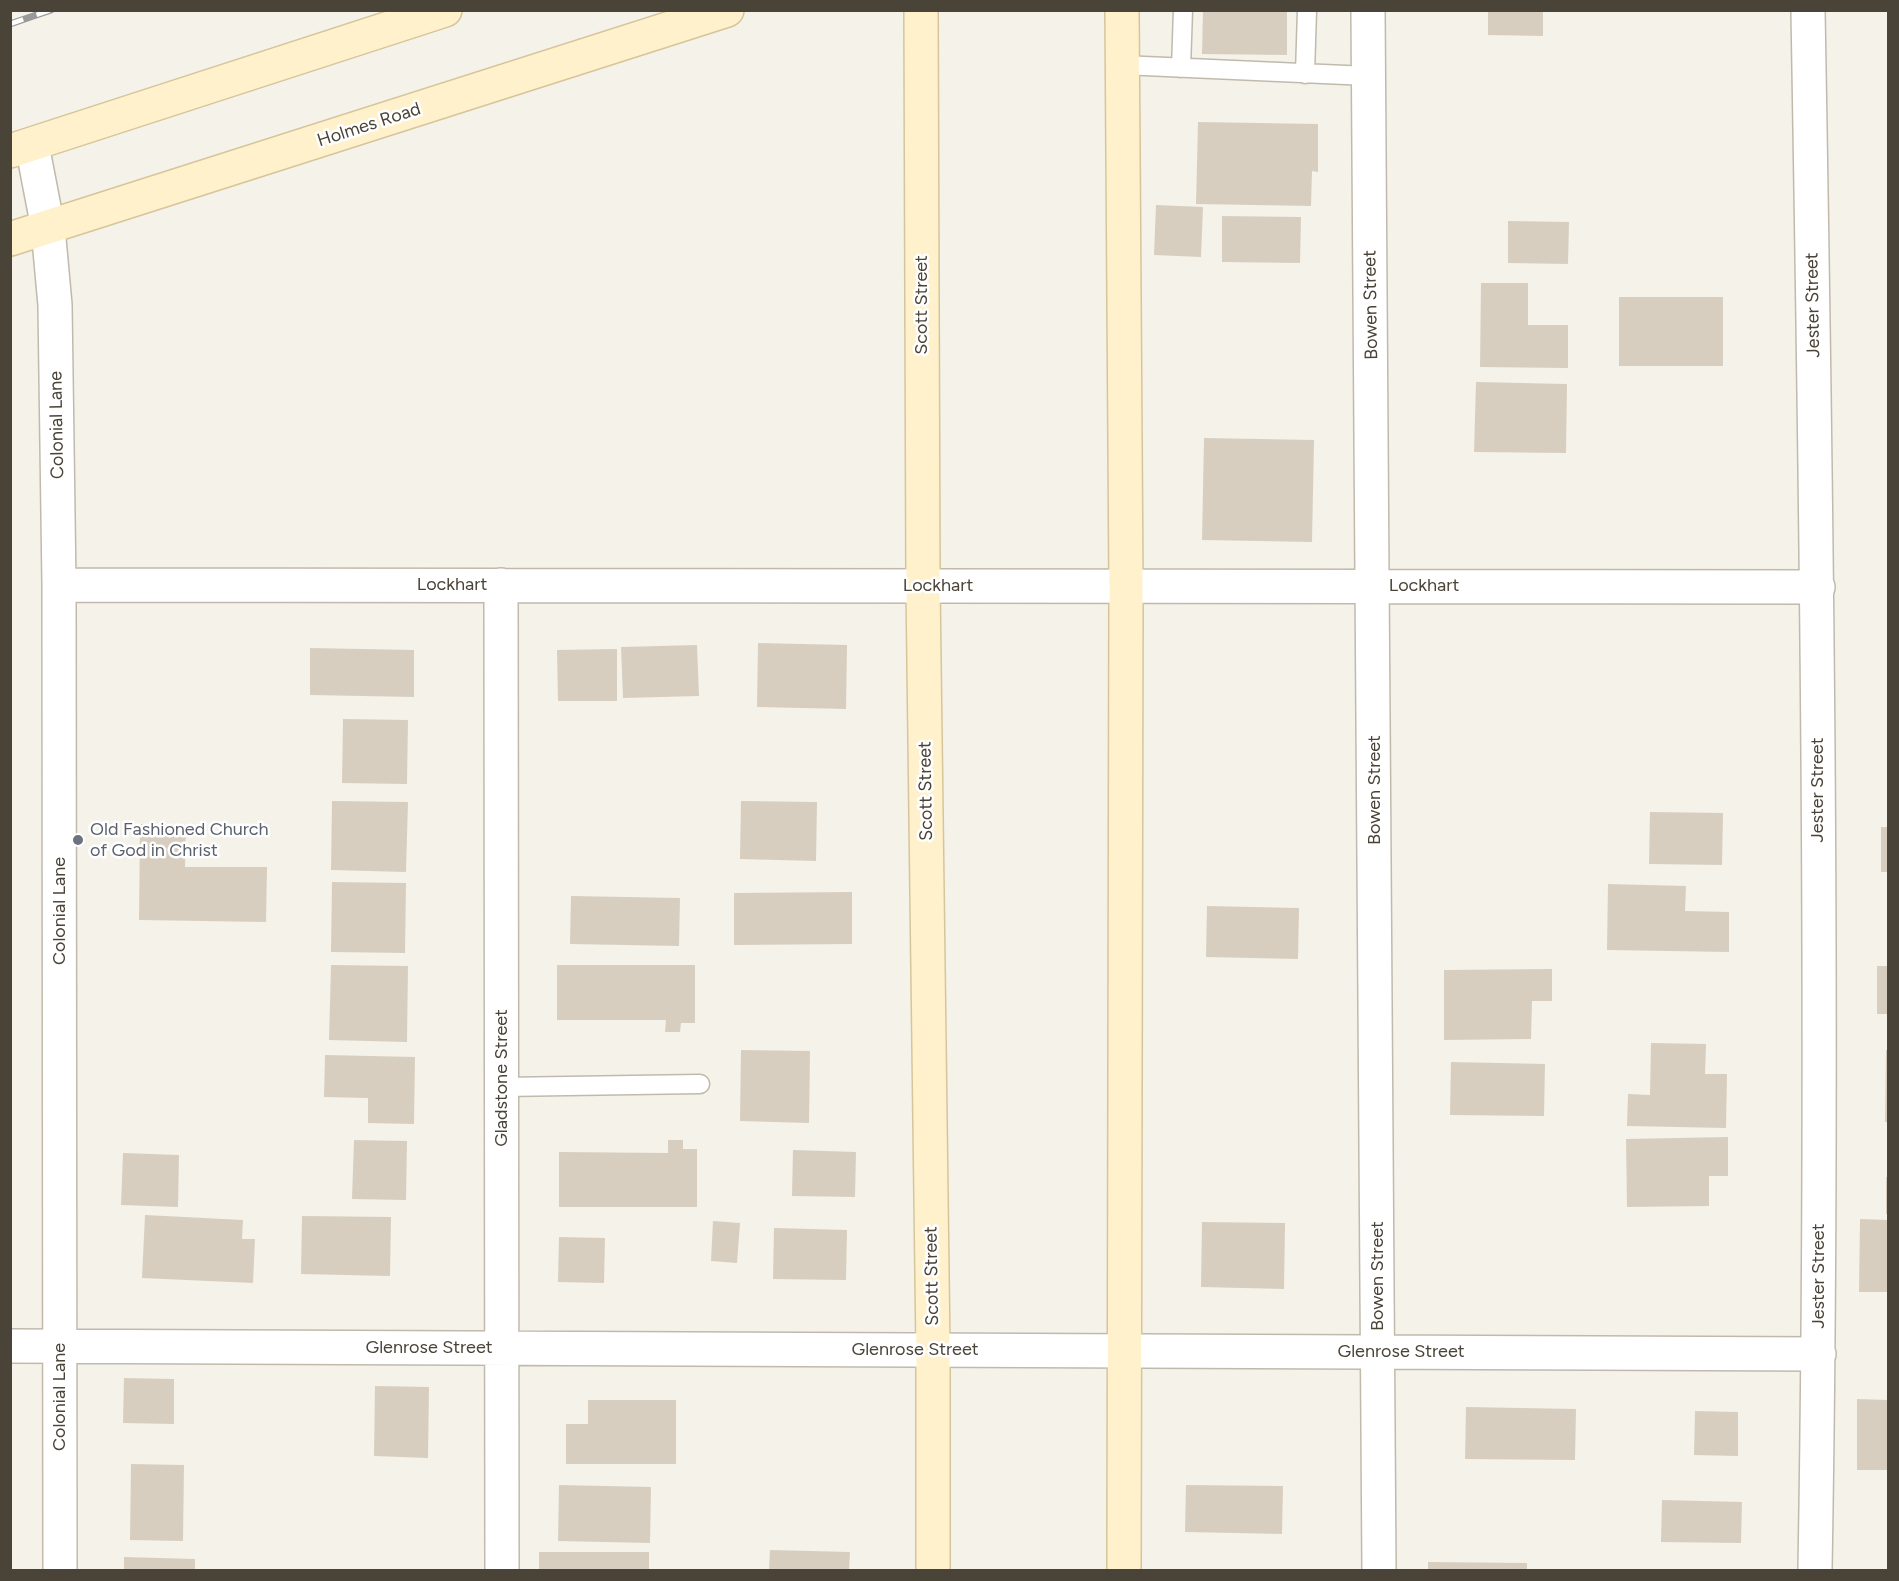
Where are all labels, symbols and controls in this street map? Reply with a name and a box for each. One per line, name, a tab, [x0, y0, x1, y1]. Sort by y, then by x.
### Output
street label: Holmes Road	[315, 98, 423, 152]
street label: Bowen Street	[1359, 250, 1383, 360]
street label: Jester Street	[1801, 252, 1825, 358]
street label: Scott Street	[911, 255, 933, 355]
street label: Colonial Lane	[45, 371, 69, 479]
street label: Lockhart	[417, 574, 487, 596]
street label: Lockhart	[903, 575, 973, 597]
street label: Lockhart	[1389, 575, 1459, 597]
street label: Bowen Street	[1364, 735, 1386, 845]
street label: Jester Street	[1807, 737, 1829, 843]
street label: Scott Street	[914, 741, 938, 841]
place label: Old Fashioned Church of God in Christ	[90, 819, 269, 862]
marker: Old Fashioned Church of God in Christ	[71, 833, 85, 847]
street label: Colonial Lane	[49, 857, 71, 965]
street label: Gladstone Street	[491, 1009, 513, 1147]
street label: Bowen Street	[1367, 1221, 1389, 1331]
street label: Jester Street	[1808, 1223, 1830, 1329]
street label: Scott Street	[920, 1226, 944, 1326]
street label: Glenrose Street	[365, 1337, 493, 1359]
street label: Glenrose Street	[851, 1339, 979, 1361]
street label: Glenrose Street	[1337, 1341, 1465, 1363]
street label: Colonial Lane	[49, 1343, 71, 1451]

